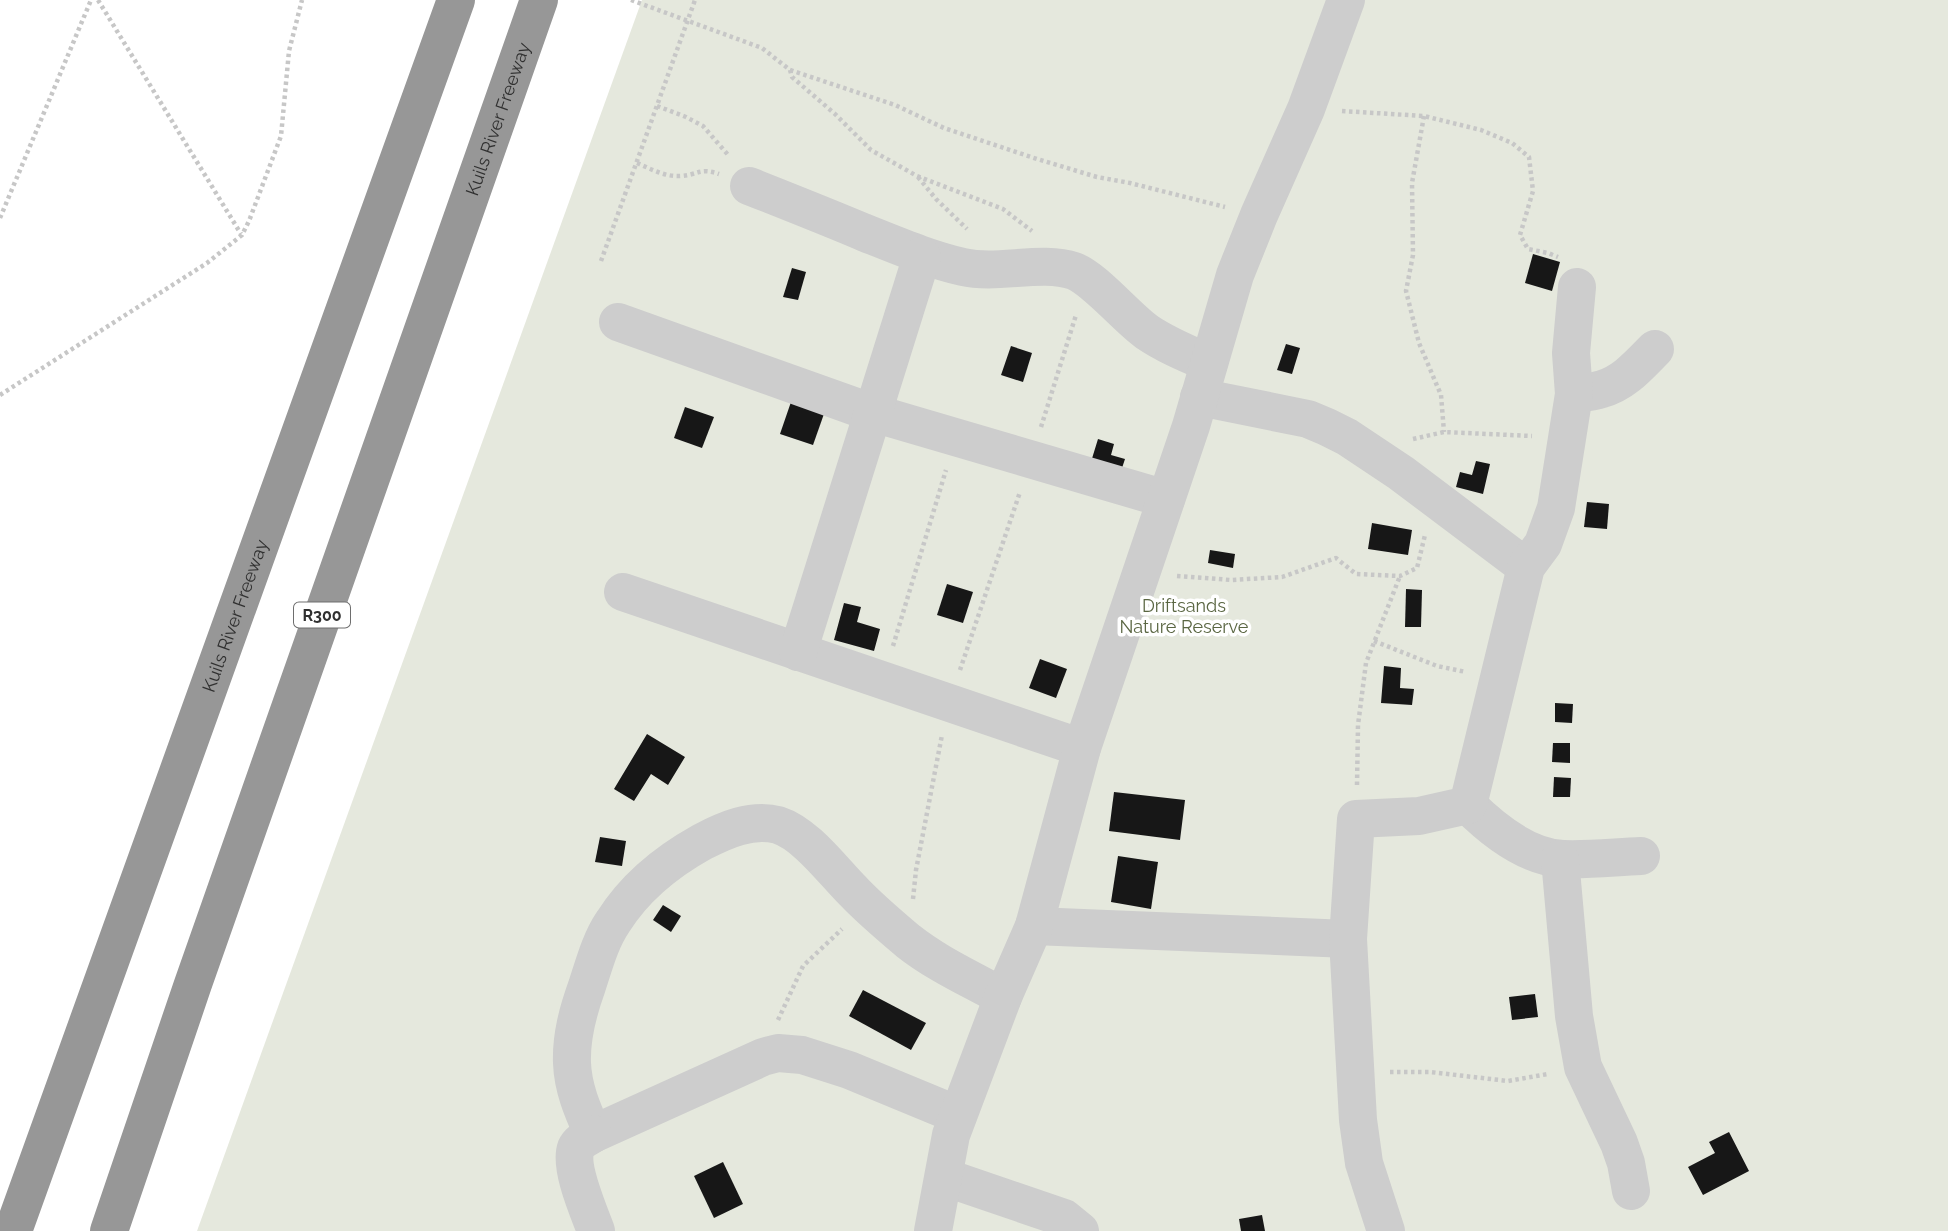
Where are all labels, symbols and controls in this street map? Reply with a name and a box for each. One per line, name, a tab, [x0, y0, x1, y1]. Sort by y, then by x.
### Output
street label: Kuils River Freeway	[461, 39, 534, 198]
street label: Kuils River Freeway	[197, 536, 272, 695]
park label: Driftsands Nature Reserve	[1120, 595, 1249, 637]
road number: R300	[294, 602, 350, 628]

